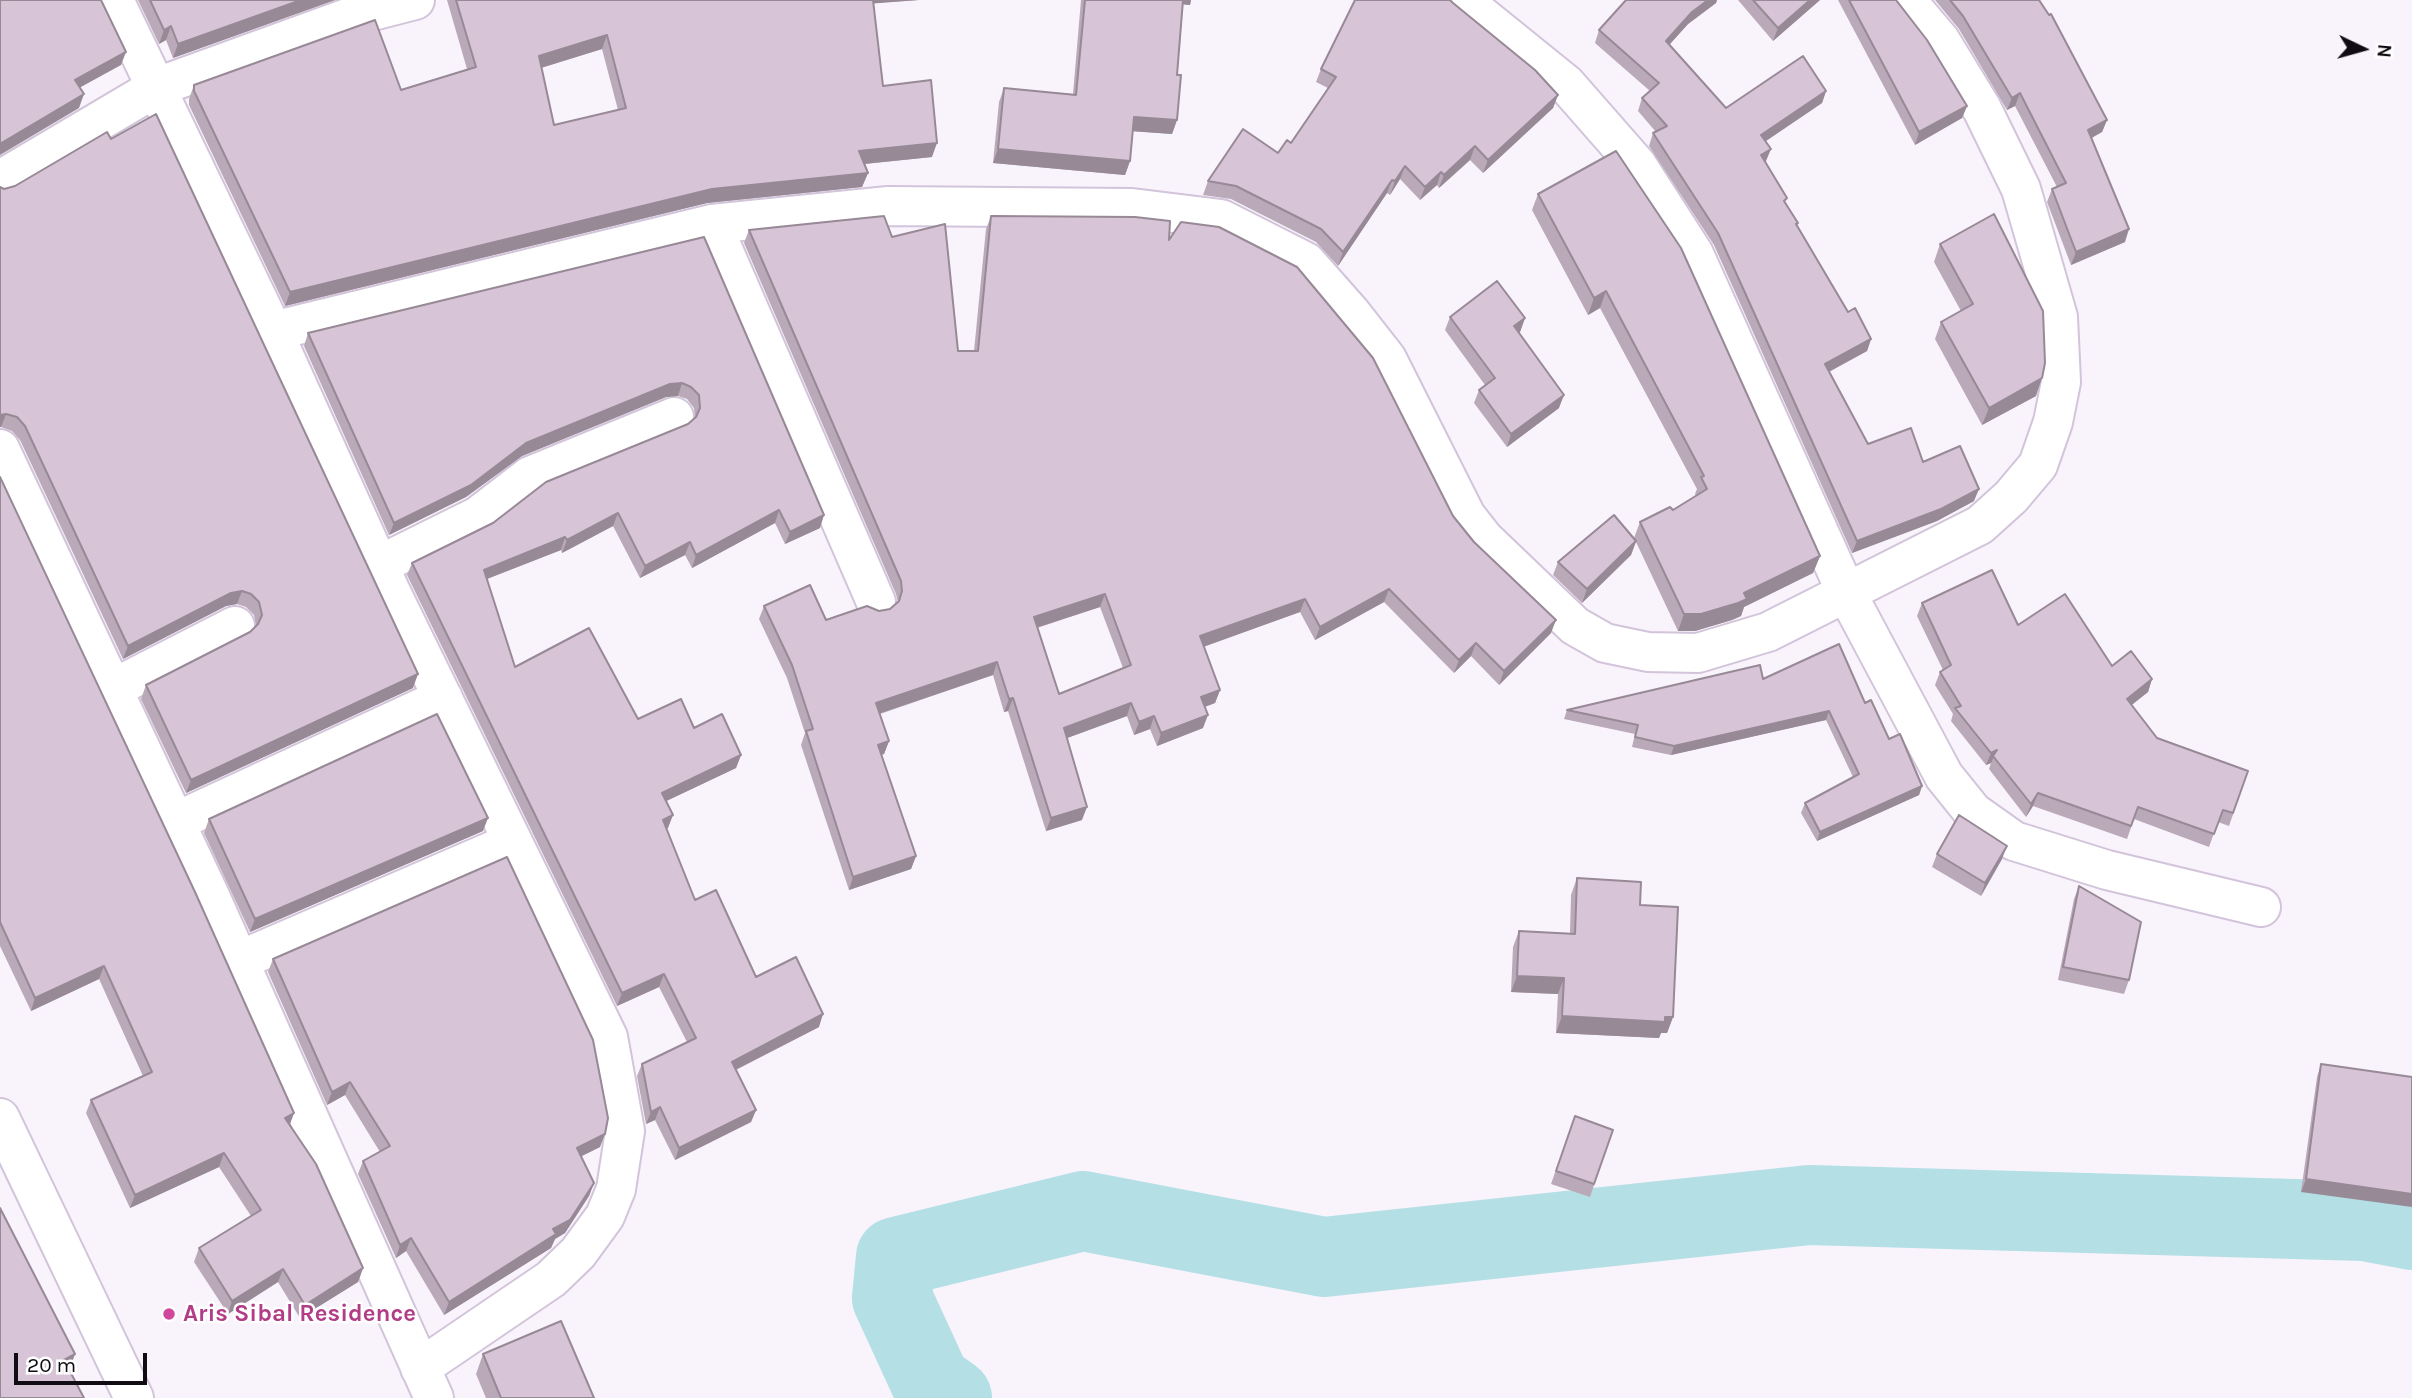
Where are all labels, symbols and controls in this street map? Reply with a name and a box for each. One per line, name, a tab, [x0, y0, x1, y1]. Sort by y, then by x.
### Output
north arrow	[2328, 14, 2398, 84]
text: N	[2372, 43, 2395, 59]
place label: Aris Sibal Residence	[183, 1300, 416, 1328]
marker: Aris Sibal Residence	[161, 1306, 177, 1322]
scale bar	[18, 1338, 150, 1382]
text: 20 m	[27, 1353, 76, 1377]

